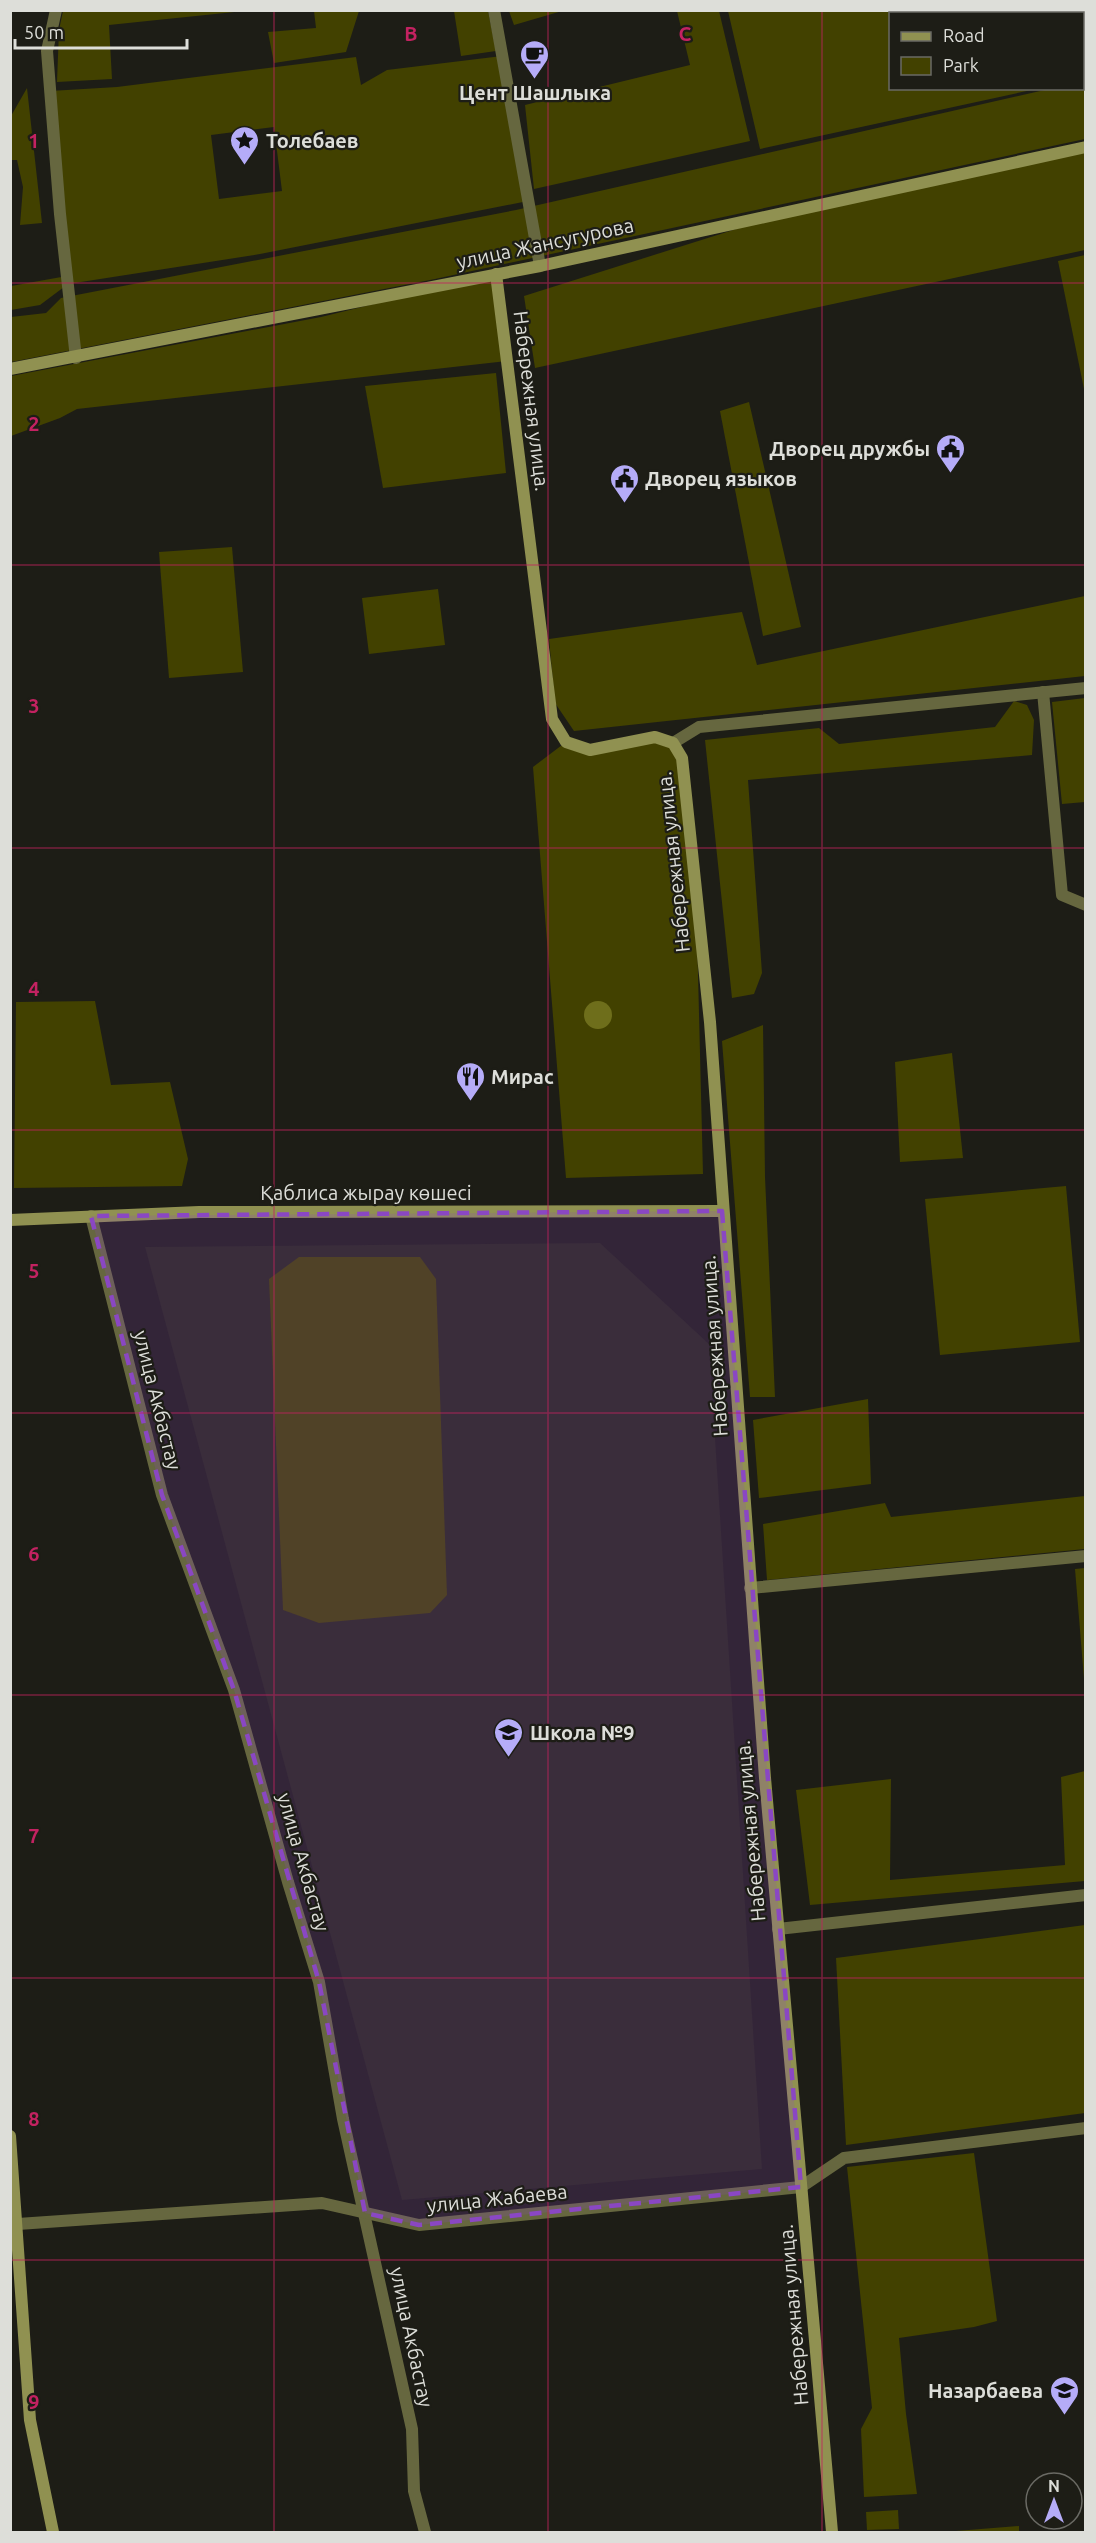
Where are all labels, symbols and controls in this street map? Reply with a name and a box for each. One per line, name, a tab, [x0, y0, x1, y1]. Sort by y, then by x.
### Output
scale bar	[15, 12, 188, 50]
legend	[889, 12, 1084, 90]
text: 50 m	[24, 22, 64, 42]
text: B	[404, 22, 418, 45]
text: C	[679, 22, 692, 45]
text: Road	[943, 25, 985, 45]
cafe icon: Цент Шашлыка	[519, 38, 551, 80]
text: Park	[943, 55, 979, 75]
place label: Цент Шашлыка	[459, 81, 611, 104]
place icon: Толебаев	[229, 124, 261, 166]
text: 1	[28, 129, 40, 152]
place label: Толебаев	[266, 129, 359, 152]
street label: улица Жансугурова	[454, 213, 636, 273]
street label: Набережная улица.	[510, 310, 554, 492]
text: 2	[28, 412, 40, 435]
public building icon: Дворец дружбы	[935, 432, 967, 474]
place label: Дворец дружбы	[769, 437, 930, 460]
public building icon: Дворец языков	[608, 462, 640, 504]
place label: Дворец языков	[645, 467, 797, 490]
text: 3	[28, 694, 40, 717]
street label: Набережная улица.	[652, 771, 694, 953]
text: 4	[28, 977, 40, 1000]
restaurant icon: Мирас	[454, 1060, 486, 1102]
place label: Мирас	[491, 1065, 554, 1088]
street label: Қаблиса жырау көшесі	[260, 1181, 472, 1204]
street label: Набережная улица.	[696, 1255, 732, 1437]
text: 5	[28, 1259, 40, 1282]
street label: улица Акбастау	[130, 1328, 187, 1472]
text: 6	[28, 1542, 40, 1565]
school or university icon: Школа №9	[493, 1716, 525, 1758]
place label: Школа №9	[530, 1721, 634, 1744]
street label: Набережная улица.	[731, 1740, 769, 1922]
street label: улица Акбастау	[273, 1790, 335, 1934]
text: 7	[28, 1824, 40, 1847]
text: 8	[28, 2107, 40, 2130]
street label: улица Жабаева	[426, 2179, 568, 2217]
street label: Набережная улица.	[774, 2224, 812, 2406]
street label: улица Акбастау	[386, 2265, 438, 2410]
school or university icon: Назарбаева	[1048, 2374, 1080, 2416]
place label: Назарбаева	[928, 2379, 1043, 2402]
text: 9	[28, 2390, 40, 2413]
north arrow	[1024, 2471, 1084, 2531]
text: N	[1048, 2477, 1060, 2495]

